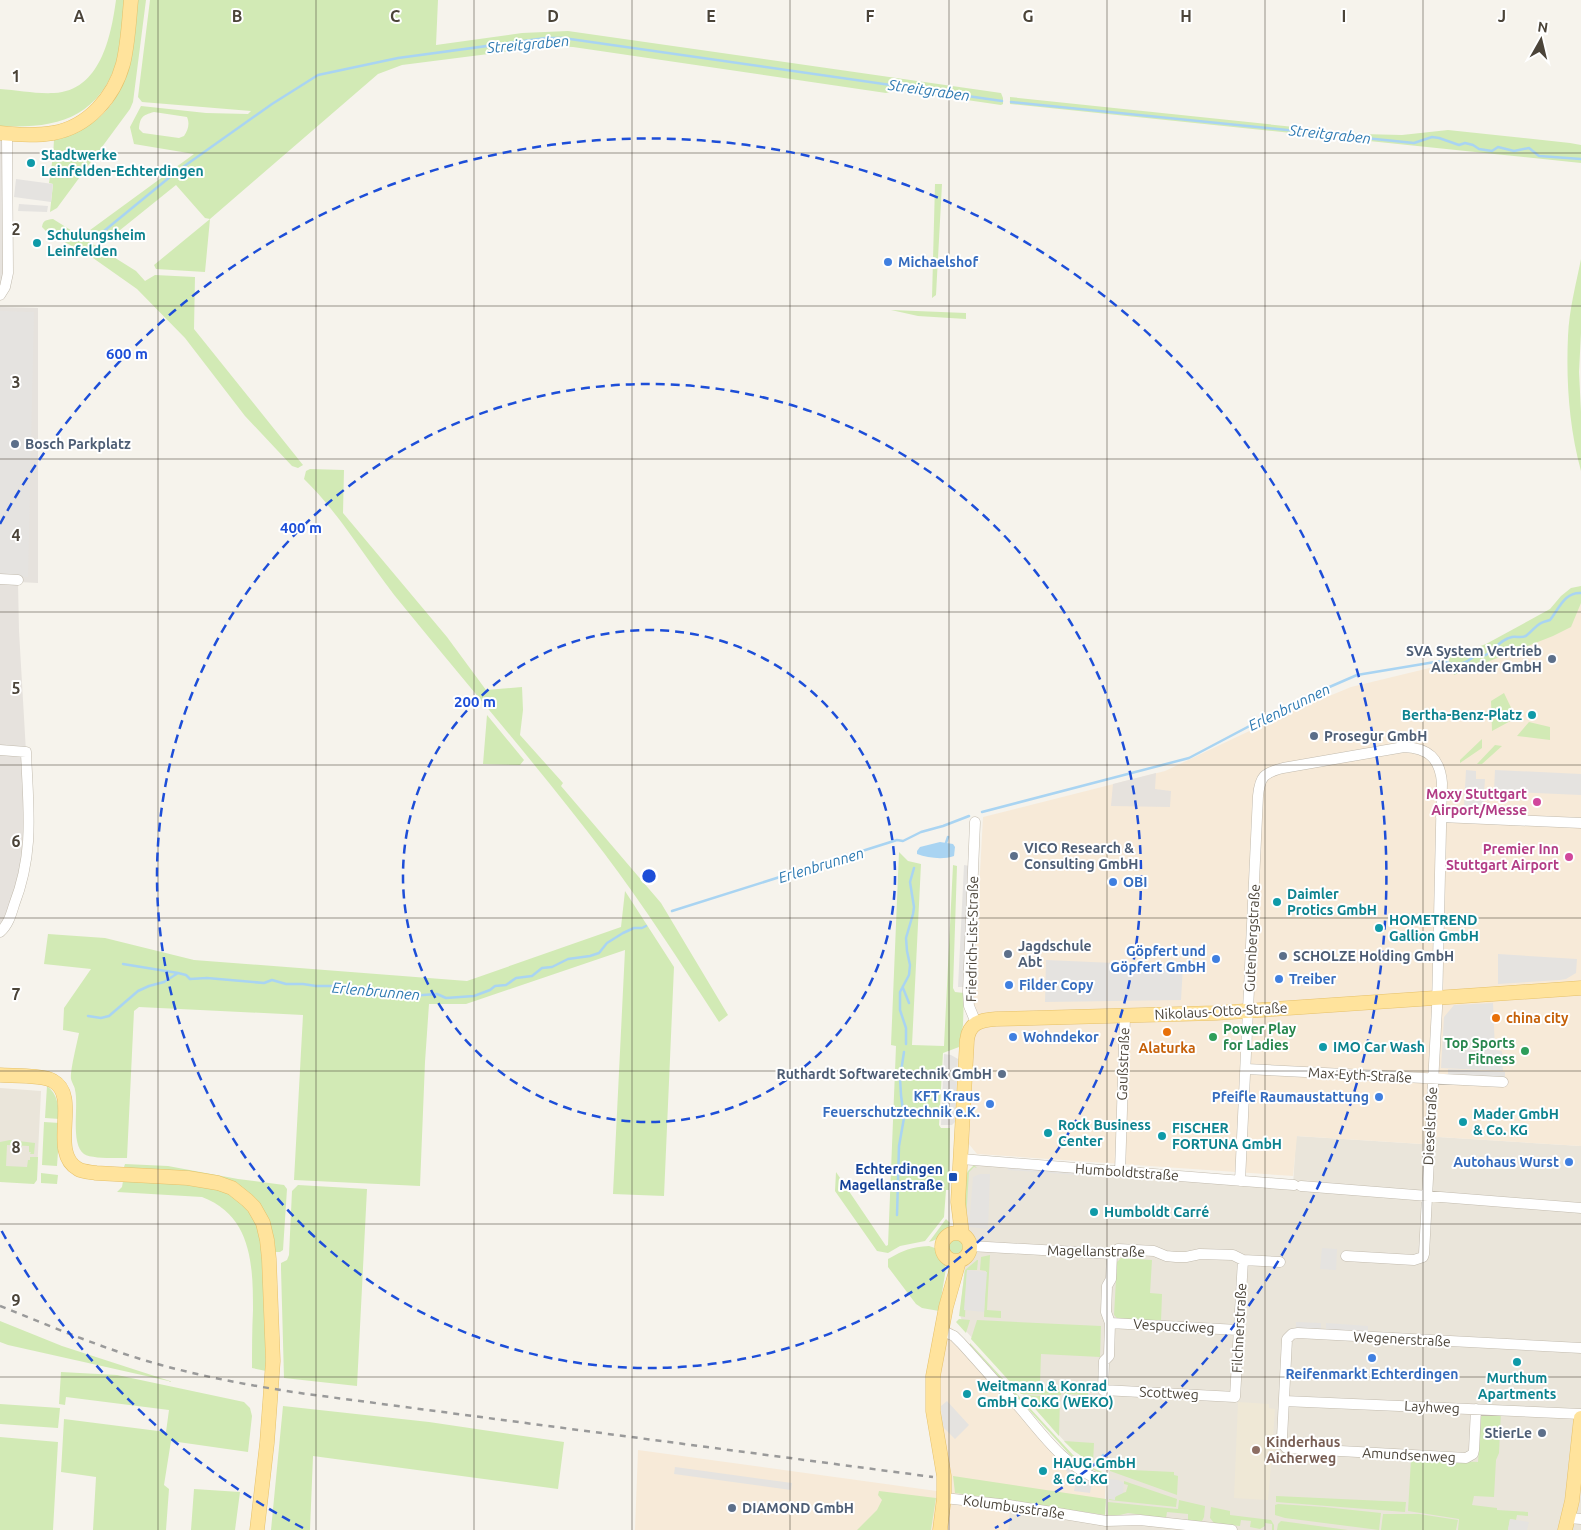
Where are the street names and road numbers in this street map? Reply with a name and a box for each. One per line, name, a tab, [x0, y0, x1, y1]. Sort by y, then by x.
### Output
street label: Friedrich-List-Straße	[963, 876, 981, 1002]
street label: Gutenbergstraße	[1241, 884, 1263, 992]
street label: Nikolaus-Otto-Straße	[1154, 1000, 1288, 1022]
street label: Gaußstraße	[1114, 1027, 1132, 1101]
street label: Max-Eyth-Straße	[1308, 1064, 1412, 1086]
street label: Dieselstraße	[1420, 1086, 1440, 1166]
street label: Humboldtstraße	[1075, 1160, 1179, 1184]
street label: Magellanstraße	[1047, 1242, 1145, 1260]
street label: Filchnerstraße	[1229, 1283, 1249, 1373]
street label: Vespucciweg	[1133, 1316, 1215, 1336]
street label: Wegenerstraße	[1353, 1328, 1451, 1350]
street label: Scottweg	[1139, 1383, 1199, 1403]
street label: Layhweg	[1404, 1398, 1460, 1416]
street label: Amundsenweg	[1362, 1445, 1456, 1465]
street label: Kolumbusstraße	[962, 1492, 1066, 1522]

